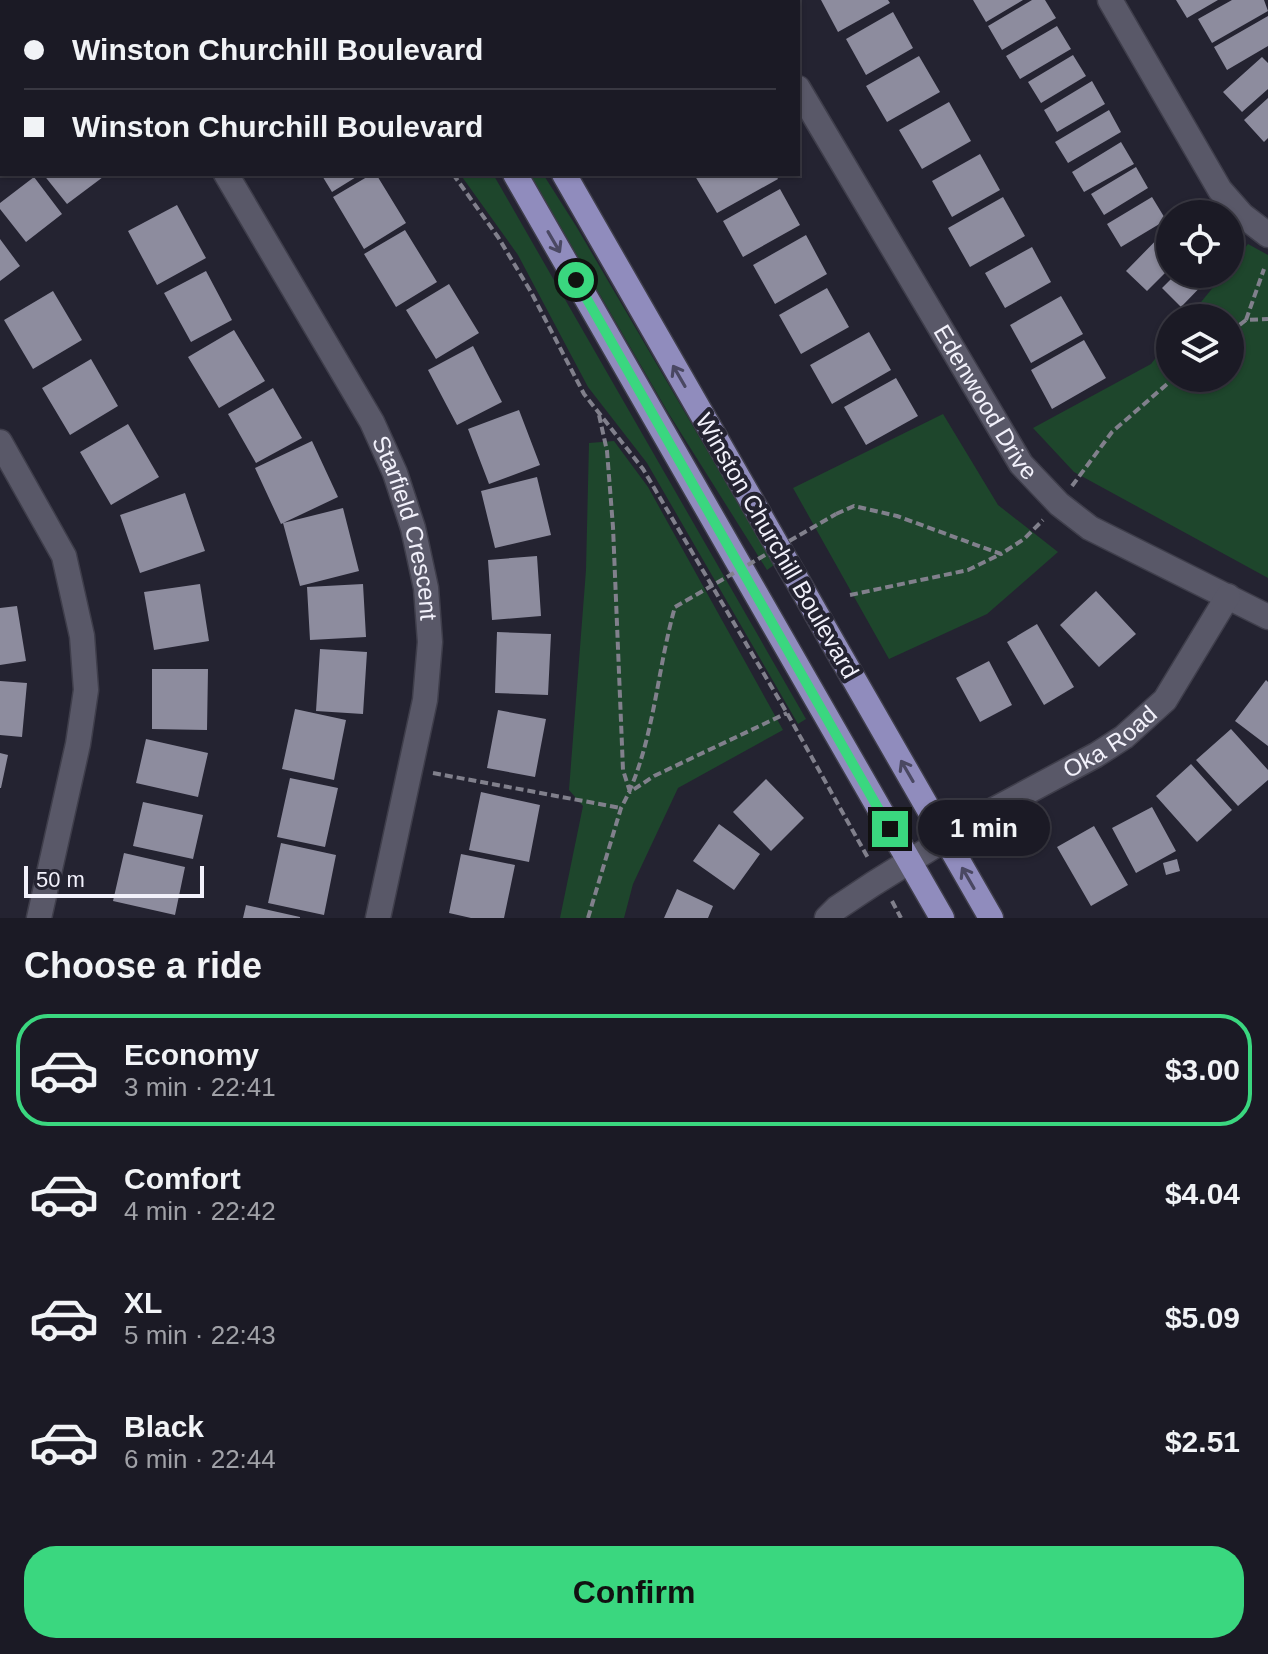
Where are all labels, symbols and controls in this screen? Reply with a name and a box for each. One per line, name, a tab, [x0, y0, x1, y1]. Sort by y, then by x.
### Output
text: Winston Churchill Boulevard	[72, 33, 483, 66]
text: Winston Churchill Boulevard	[72, 110, 483, 143]
map controls	[1156, 200, 1244, 392]
button: locate	[1156, 200, 1244, 288]
one-way arrow	[547, 229, 562, 253]
route start	[558, 262, 594, 298]
button: layers	[1156, 304, 1244, 392]
street label: Edenwood Drive	[929, 320, 1043, 485]
one-way arrow	[671, 365, 687, 388]
street label: Winston Churchill Boulevard	[690, 408, 864, 683]
street label: Starfield Crescent	[367, 432, 442, 622]
street label: Oka Road	[1058, 700, 1162, 783]
one-way arrow	[899, 760, 915, 783]
callout: 1 min	[918, 801, 1050, 857]
route end	[872, 811, 908, 847]
text: 1 min	[950, 813, 1018, 843]
scale bar	[24, 862, 204, 898]
text: 50 m	[36, 867, 85, 892]
one-way arrow	[960, 867, 975, 891]
text: Choose a ride	[24, 945, 262, 986]
icon: car	[28, 1034, 100, 1106]
text: Economy	[124, 1038, 259, 1071]
text: $3.00	[1165, 1053, 1240, 1086]
text: 3 min · 22:41	[124, 1072, 276, 1102]
icon: car	[28, 1158, 100, 1230]
text: Comfort	[124, 1162, 241, 1195]
text: $4.04	[1165, 1177, 1240, 1210]
text: 4 min · 22:42	[124, 1196, 276, 1226]
icon: car	[28, 1282, 100, 1354]
text: XL	[124, 1286, 162, 1319]
text: $5.09	[1165, 1301, 1240, 1334]
text: 5 min · 22:43	[124, 1320, 276, 1350]
icon: car	[28, 1406, 100, 1478]
text: Black	[124, 1410, 204, 1443]
text: $2.51	[1165, 1425, 1240, 1458]
text: 6 min · 22:44	[124, 1444, 276, 1474]
button: Confirm	[24, 1546, 1244, 1638]

